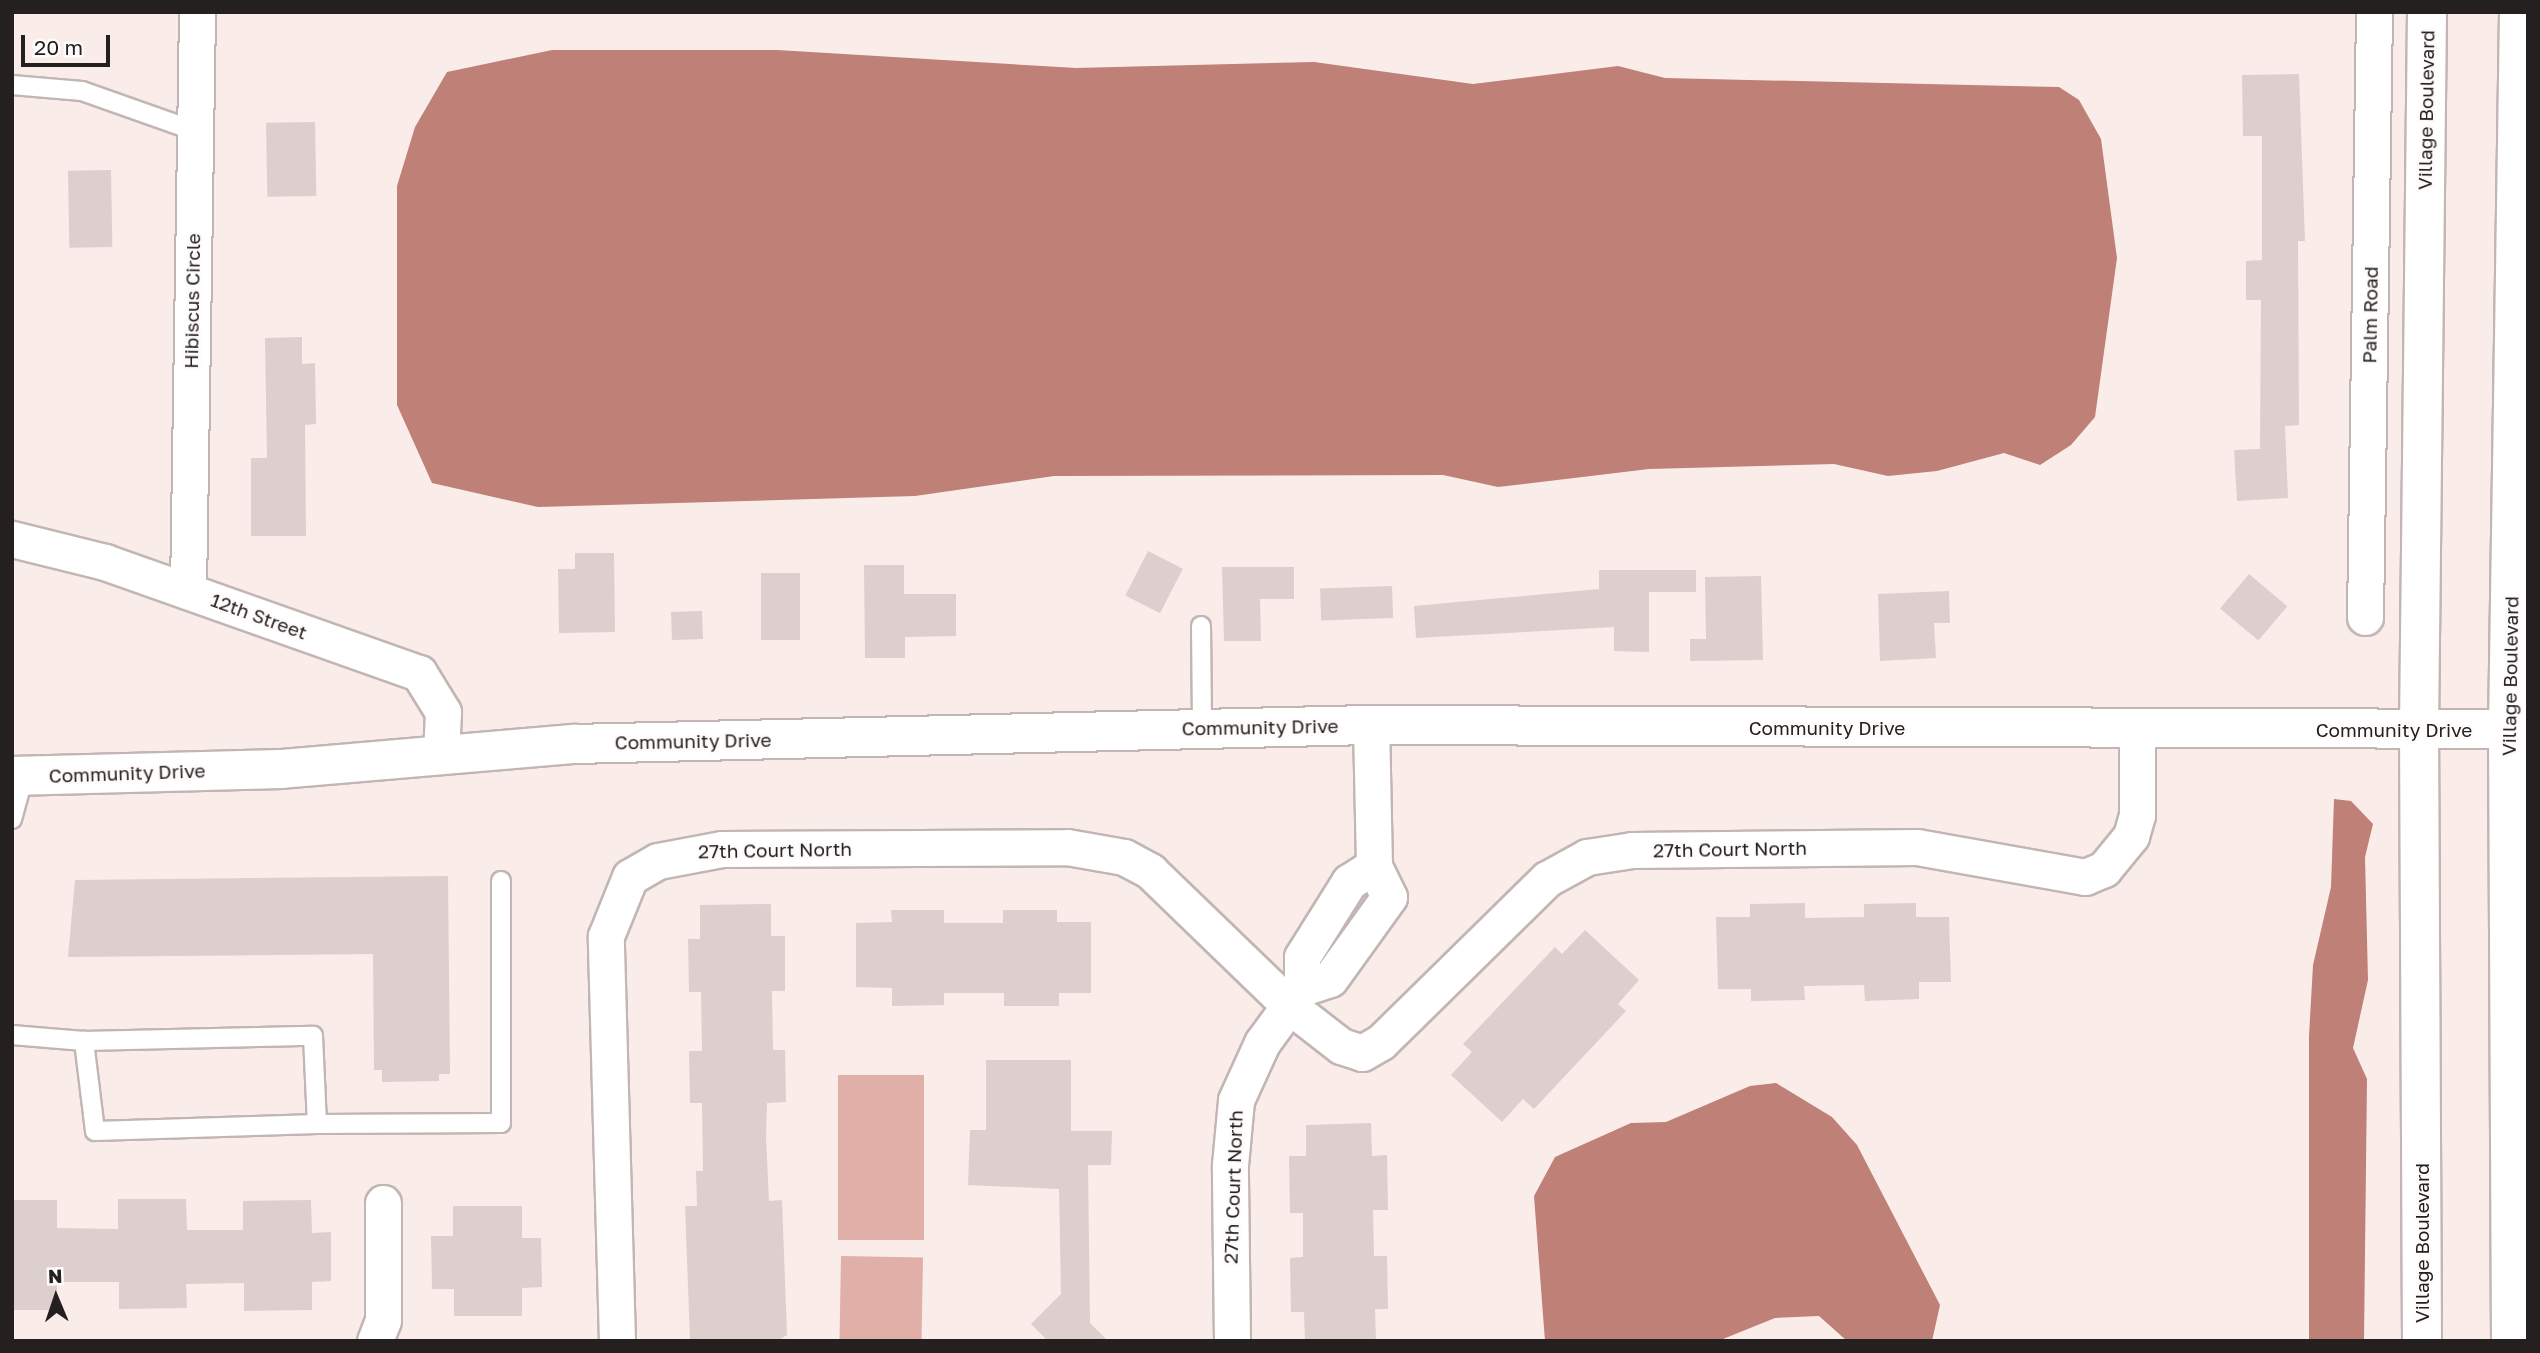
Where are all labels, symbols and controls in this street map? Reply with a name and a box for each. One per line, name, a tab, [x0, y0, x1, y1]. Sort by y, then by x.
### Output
scale bar	[24, 21, 114, 65]
street label: Village Boulevard	[2413, 30, 2439, 190]
text: 20 m	[34, 34, 83, 60]
street label: Hibiscus Circle	[179, 233, 205, 369]
street label: Palm Road	[2358, 266, 2382, 364]
street label: 12th Street	[208, 588, 310, 644]
street label: Village Boulevard	[2497, 596, 2523, 756]
street label: Community Drive	[1181, 714, 1339, 740]
street label: Community Drive	[1749, 717, 1905, 739]
street label: Community Drive	[2316, 719, 2472, 741]
street label: Community Drive	[614, 728, 772, 754]
street label: Community Drive	[48, 759, 206, 787]
street label: 27th Court North	[1653, 836, 1807, 862]
street label: 27th Court North	[698, 837, 852, 863]
street label: 27th Court North	[1219, 1110, 1247, 1264]
street label: Village Boulevard	[2411, 1163, 2433, 1323]
north arrow	[21, 1262, 91, 1332]
text: N	[48, 1264, 63, 1287]

